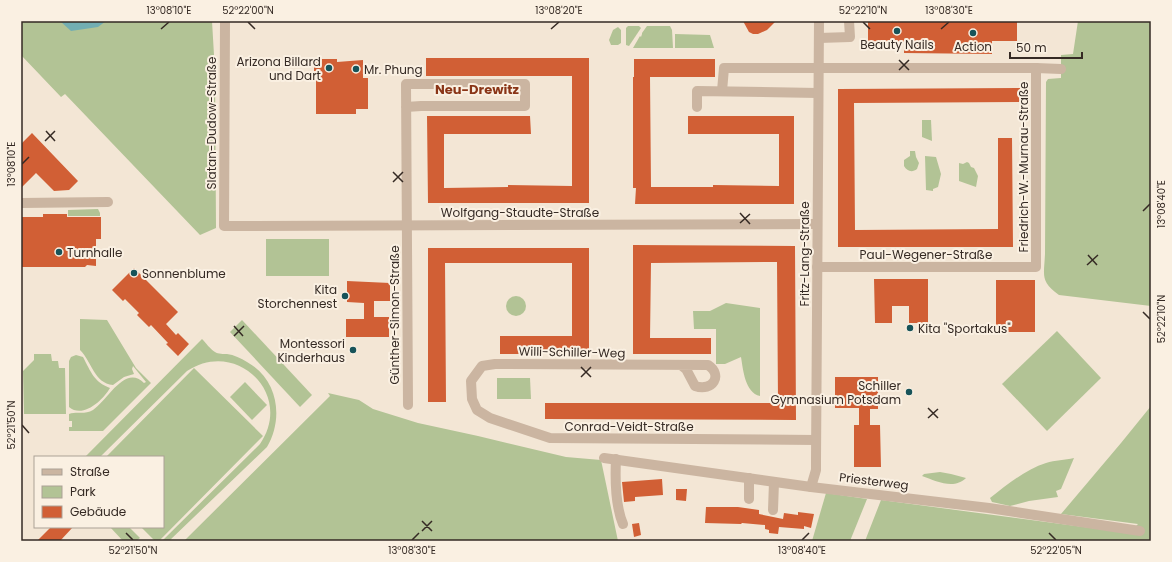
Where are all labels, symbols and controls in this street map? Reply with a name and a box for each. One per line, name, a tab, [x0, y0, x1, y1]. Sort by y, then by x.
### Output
text: 13°08'10"E	[147, 3, 191, 18]
text: 52°22'00"N	[222, 3, 274, 18]
text: 13°08'20"E	[535, 3, 583, 18]
text: 52°22'10"N	[839, 3, 887, 18]
text: 13°08'30"E	[925, 3, 973, 18]
marker: Beauty Nails	[892, 26, 902, 36]
marker: Action	[968, 28, 978, 38]
scale bar	[1010, 34, 1082, 60]
place label: Beauty Nails	[860, 36, 934, 53]
place label: Action	[954, 38, 992, 55]
text: 50 m	[1016, 39, 1047, 56]
place label: Arizona Billard und Dart	[236, 53, 321, 84]
street label: Slatan-Dudow-Straße	[203, 57, 220, 189]
place label: Mr. Phung	[364, 61, 423, 78]
marker: Arizona Billard und Dart	[324, 63, 334, 73]
marker: Mr. Phung	[351, 64, 361, 74]
district label: Neu-Drewitz	[435, 80, 520, 99]
street label: Friedrich-W.-Murnau-Straße	[1015, 81, 1032, 253]
text: 13°08'10"E	[4, 142, 19, 186]
text: 13°08'40"E	[1154, 180, 1169, 228]
street label: Fritz-Lang-Straße	[796, 201, 813, 307]
street label: Wolfgang-Staudte-Straße	[441, 204, 599, 221]
place label: Turnhalle	[67, 244, 122, 261]
street label: Günther-Simon-Straße	[386, 245, 403, 385]
street label: Paul-Wegener-Straße	[860, 246, 992, 263]
marker: Turnhalle	[54, 247, 64, 257]
place label: Sonnenblume	[142, 265, 226, 282]
marker: Sonnenblume	[129, 268, 139, 278]
place label: Kita Storchennest	[258, 281, 337, 312]
marker: Kita Storchennest	[340, 291, 350, 301]
text: 52°22'10"N	[1154, 295, 1169, 343]
place label: Kita "Sportakus"	[918, 320, 1011, 337]
marker: Kita "Sportakus"	[905, 323, 915, 333]
place label: Montessori Kinderhaus	[277, 335, 345, 366]
street label: Willi-Schiller-Weg	[518, 343, 626, 361]
marker: Montessori Kinderhaus	[348, 345, 358, 355]
place label: Schiller Gymnasium Potsdam	[770, 377, 902, 408]
marker: Schiller Gymnasium Potsdam	[904, 387, 914, 397]
text: 52°21'50"N	[4, 400, 19, 450]
street label: Conrad-Veidt-Straße	[564, 418, 694, 435]
legend	[34, 456, 164, 528]
text: Straße	[70, 463, 110, 480]
street label: Priesterweg	[838, 468, 910, 494]
text: Park	[70, 483, 97, 500]
text: Gebäude	[70, 503, 126, 520]
text: 52°21'50"N	[108, 543, 158, 558]
text: 13°08'30"E	[388, 543, 436, 558]
text: 13°08'40"E	[778, 543, 826, 558]
text: 52°22'05"N	[1030, 543, 1082, 558]

